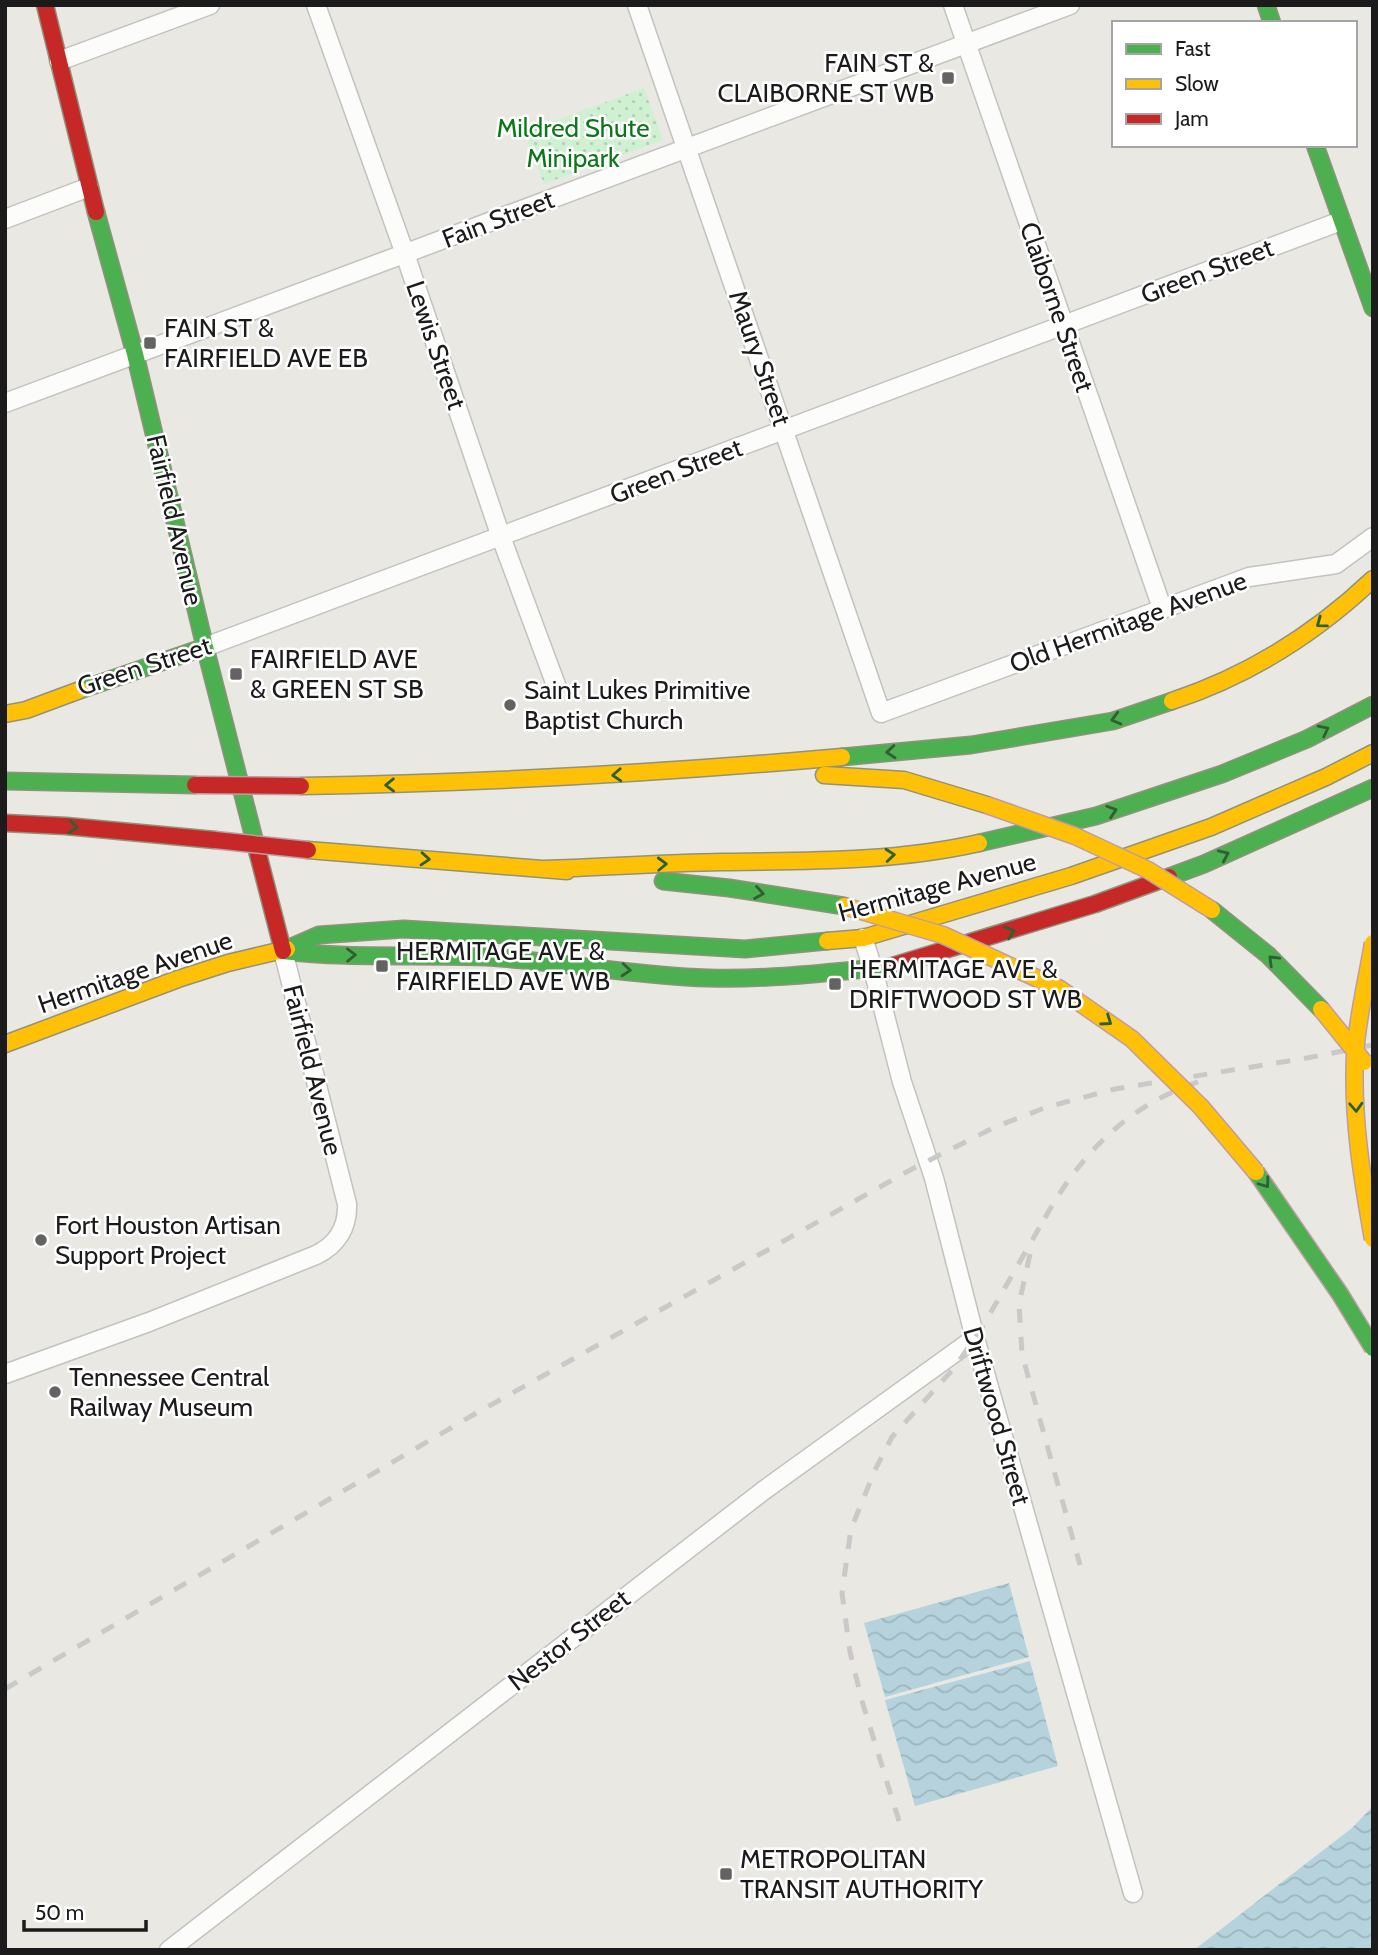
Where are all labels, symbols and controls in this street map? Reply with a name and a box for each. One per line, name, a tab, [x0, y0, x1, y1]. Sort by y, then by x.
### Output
legend	[1112, 21, 1357, 147]
text: Fast	[1175, 36, 1211, 61]
place label: FAIN ST & CLAIBORNE ST WB	[718, 47, 934, 109]
marker: FAIN ST & CLAIBORNE ST WB	[940, 70, 956, 86]
text: Slow	[1175, 71, 1219, 96]
text: Jam	[1174, 106, 1209, 131]
park label: Mildred Shute Minipark	[497, 112, 649, 174]
street label: Fain Street	[438, 183, 559, 255]
street label: Claiborne Street	[1013, 218, 1101, 396]
street label: Green Street	[1136, 231, 1278, 311]
street label: Lewis Street	[399, 277, 473, 414]
street label: Maury Street	[722, 286, 798, 430]
place label: FAIN ST & FAIRFIELD AVE EB	[164, 312, 368, 374]
marker: FAIN ST & FAIRFIELD AVE EB	[142, 335, 158, 351]
street label: Fairfield Avenue	[140, 431, 210, 609]
street label: Green Street	[605, 431, 747, 511]
street label: Old Hermitage Avenue	[1005, 564, 1251, 680]
one-way arrow	[1316, 615, 1329, 627]
street label: Green Street	[73, 629, 215, 703]
place label: FAIRFIELD AVE & GREEN ST SB	[250, 643, 423, 705]
marker: FAIRFIELD AVE & GREEN ST SB	[228, 666, 244, 682]
place label: Saint Lukes Primitive Baptist Church	[524, 674, 750, 736]
marker: Saint Lukes Primitive Baptist Church	[502, 697, 518, 713]
one-way arrow	[1110, 711, 1122, 726]
one-way arrow	[1317, 724, 1330, 738]
one-way arrow	[886, 744, 897, 759]
one-way arrow	[611, 767, 622, 782]
one-way arrow	[384, 777, 394, 793]
one-way arrow	[1106, 805, 1118, 819]
one-way arrow	[68, 819, 79, 834]
street label: Hermitage Avenue	[835, 845, 1039, 929]
one-way arrow	[884, 848, 895, 863]
one-way arrow	[1217, 849, 1229, 863]
one-way arrow	[419, 851, 430, 866]
one-way arrow	[657, 856, 668, 871]
one-way arrow	[753, 885, 765, 900]
street label: Hermitage Avenue	[34, 924, 236, 1020]
one-way arrow	[1003, 926, 1016, 940]
place label: HERMITAGE AVE & FAIRFIELD AVE WB	[396, 935, 610, 997]
one-way arrow	[345, 948, 356, 963]
place label: HERMITAGE AVE & DRIFTWOOD ST WB	[849, 953, 1082, 1015]
one-way arrow	[1268, 956, 1281, 969]
marker: HERMITAGE AVE & FAIRFIELD AVE WB	[374, 958, 390, 974]
one-way arrow	[621, 962, 632, 977]
marker: HERMITAGE AVE & DRIFTWOOD ST WB	[827, 976, 843, 992]
street label: Fairfield Avenue	[276, 981, 350, 1159]
one-way arrow	[1099, 1013, 1112, 1026]
one-way arrow	[1349, 1102, 1364, 1113]
one-way arrow	[1257, 1175, 1269, 1188]
place label: Fort Houston Artisan Support Project	[55, 1209, 281, 1271]
marker: Fort Houston Artisan Support Project	[33, 1232, 49, 1248]
street label: Driftwood Street	[956, 1323, 1038, 1509]
place label: Tennessee Central Railway Museum	[69, 1361, 269, 1423]
marker: Tennessee Central Railway Museum	[47, 1384, 63, 1400]
street label: Nestor Street	[502, 1582, 637, 1698]
place label: METROPOLITAN TRANSIT AUTHORITY	[740, 1843, 983, 1905]
marker: METROPOLITAN TRANSIT AUTHORITY	[718, 1866, 734, 1882]
scale bar	[24, 1888, 147, 1932]
text: 50 m	[35, 1900, 84, 1925]

